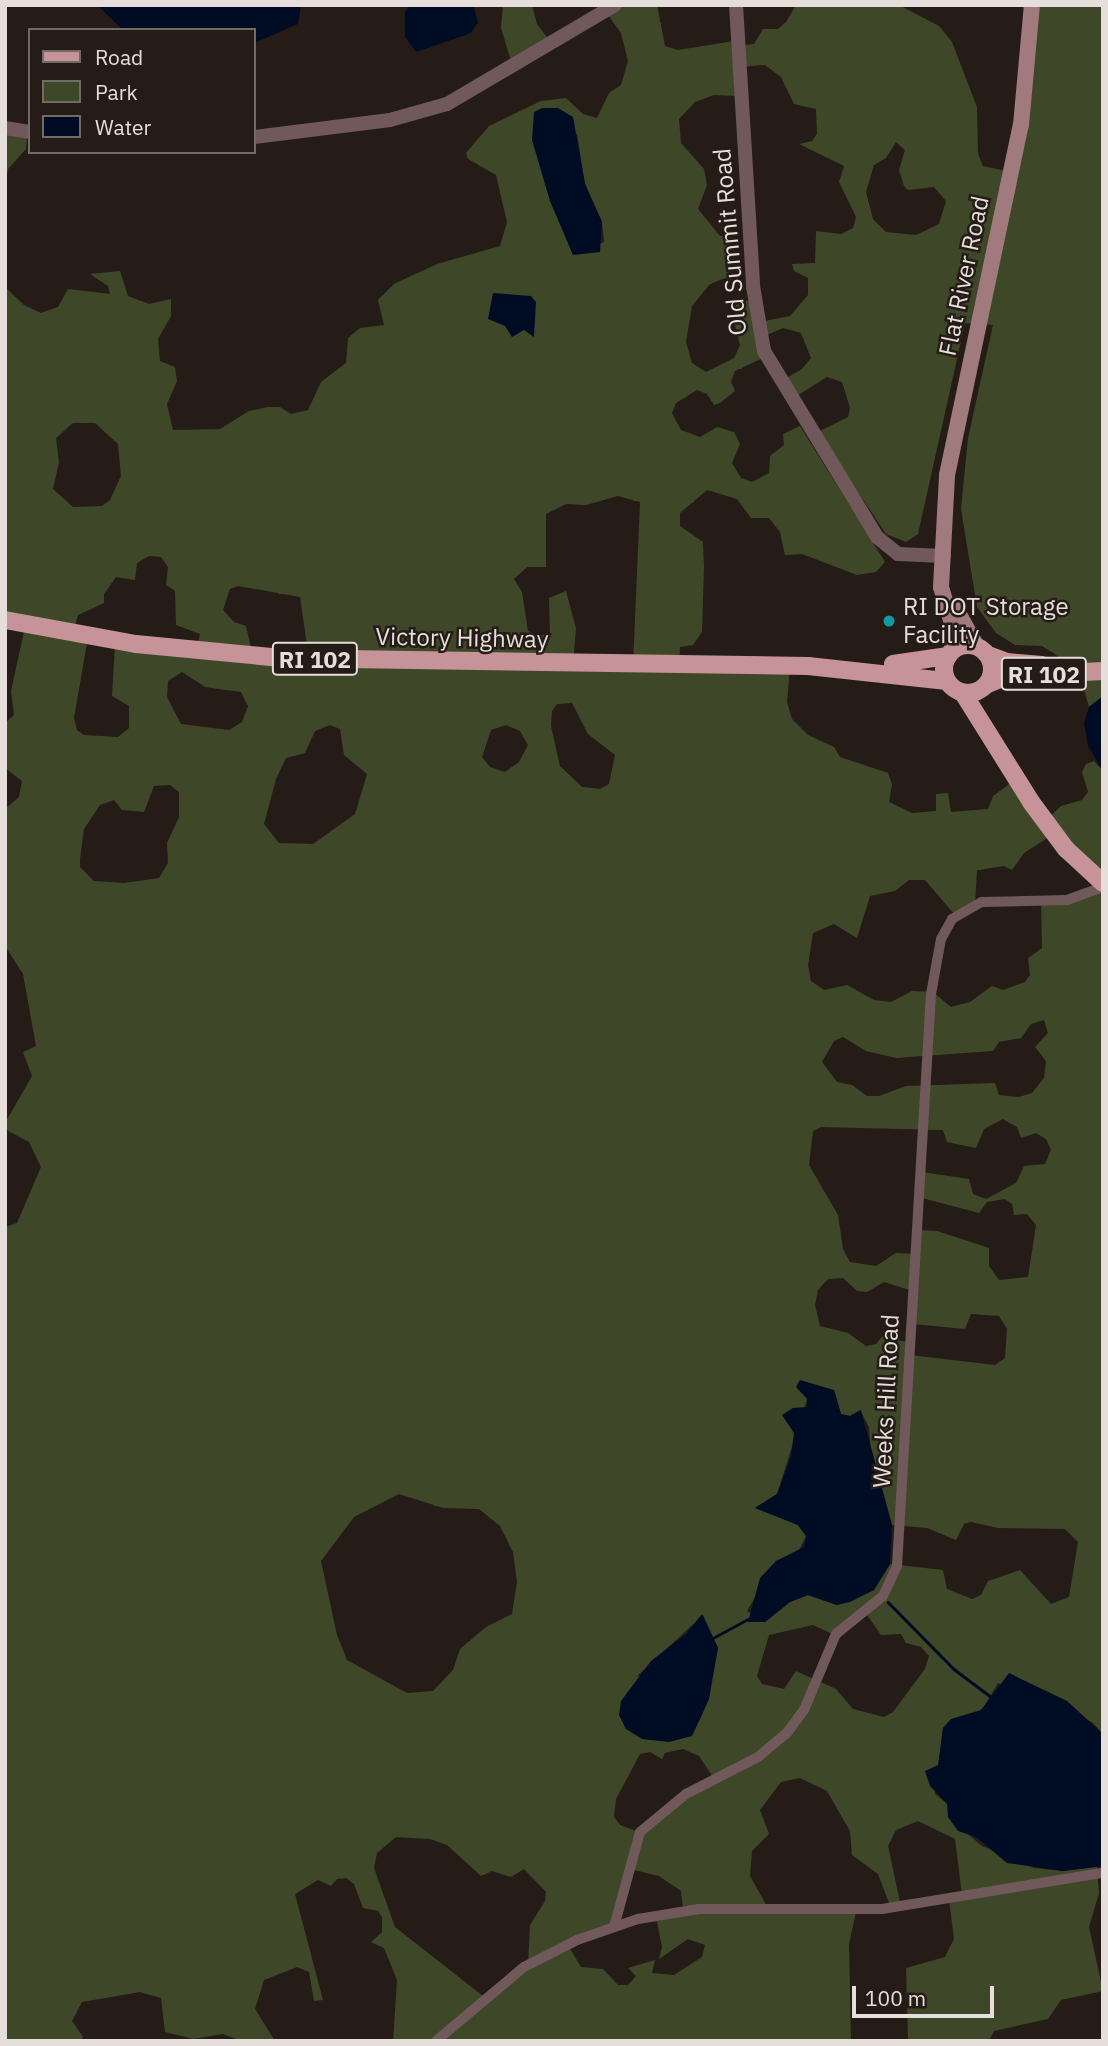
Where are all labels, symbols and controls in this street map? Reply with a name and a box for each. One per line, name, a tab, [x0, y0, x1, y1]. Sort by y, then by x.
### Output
legend	[28, 28, 256, 154]
text: Road	[95, 43, 143, 71]
text: Park	[95, 78, 138, 106]
text: Water	[95, 113, 151, 141]
street label: Old Summit Road	[707, 147, 753, 337]
street label: Flat River Road	[933, 193, 995, 359]
place label: RI DOT Storage Facility	[903, 593, 1069, 649]
marker: RI DOT Storage Facility	[881, 613, 897, 629]
street label: Victory Highway	[375, 622, 549, 654]
road number: RI 102	[271, 639, 359, 678]
road number: RI 102	[1000, 654, 1088, 694]
street label: Weeks Hill Road	[867, 1313, 905, 1489]
scale bar	[856, 1972, 998, 2016]
text: 100 m	[865, 1984, 926, 2012]

